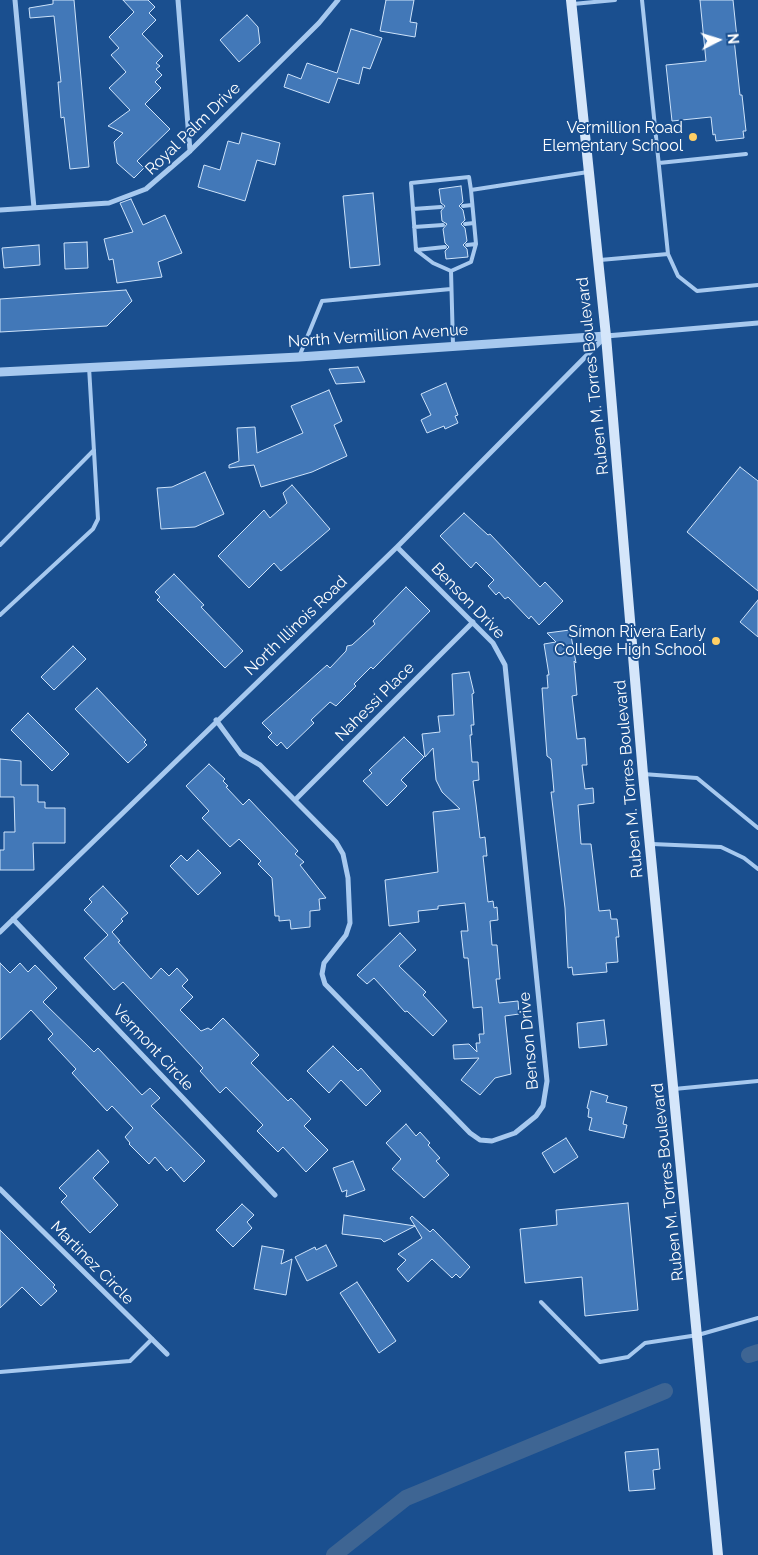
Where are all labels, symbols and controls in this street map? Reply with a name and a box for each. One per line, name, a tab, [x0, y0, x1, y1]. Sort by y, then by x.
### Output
north arrow	[693, 15, 743, 65]
text: N	[725, 33, 741, 45]
street label: Royal Palm Drive	[141, 79, 245, 179]
place label: Vermillion Road Elementary School	[543, 118, 683, 156]
marker: Vermillion Road Elementary School	[687, 131, 699, 143]
street label: Ruben M. Torres Boulevard	[573, 276, 613, 476]
street label: North Vermillion Avenue	[287, 320, 469, 352]
street label: Benson Drive	[427, 559, 509, 643]
street label: North Illinois Road	[241, 572, 351, 680]
place label: Símon Rivera Early College High School	[554, 622, 706, 660]
marker: Símon Rivera Early College High School	[710, 635, 722, 647]
street label: Nahessi Place	[331, 658, 419, 746]
street label: Ruben M. Torres Boulevard	[611, 679, 647, 879]
street label: Benson Drive	[515, 991, 543, 1091]
street label: Vermont Circle	[108, 1001, 198, 1095]
street label: Ruben M. Torres Boulevard	[648, 1082, 688, 1282]
street label: Martinez Circle	[46, 1217, 138, 1309]

